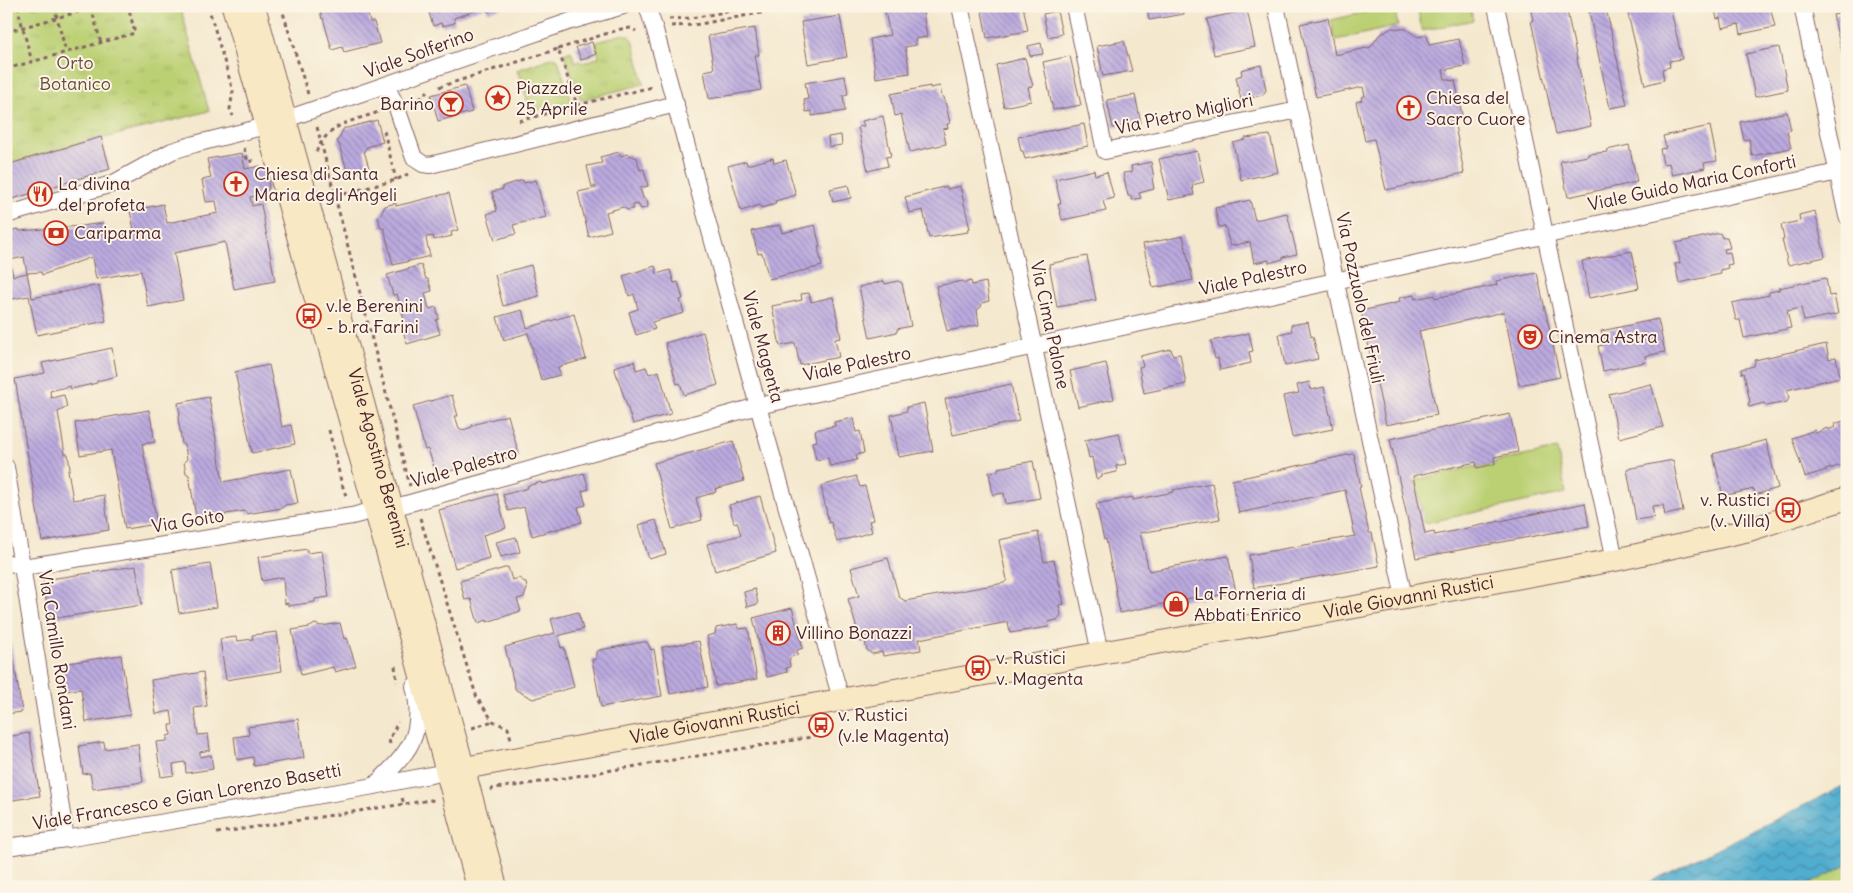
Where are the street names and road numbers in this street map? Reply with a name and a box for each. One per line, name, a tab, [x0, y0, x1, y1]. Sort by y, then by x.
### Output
street label: Viale Solferino	[361, 22, 477, 83]
street label: Via Pietro Migliori	[1113, 88, 1255, 139]
street label: Viale Guido Maria Conforti	[1586, 149, 1798, 216]
street label: Via Pozzuolo del Friuli	[1331, 210, 1390, 386]
street label: Viale Palestro	[1197, 255, 1309, 300]
street label: Via Cima Palone	[1026, 258, 1075, 391]
street label: Viale Magenta	[738, 289, 789, 405]
street label: Viale Palestro	[801, 341, 913, 386]
street label: Viale Agostino Berenini	[343, 366, 414, 551]
street label: Viale Palestro	[408, 440, 520, 493]
street label: Via Goito	[150, 503, 226, 538]
street label: Via Camillo Rondani	[34, 568, 81, 731]
street label: Viale Giovanni Rustici	[1322, 570, 1495, 623]
street label: Viale Giovanni Rustici	[628, 696, 802, 749]
street label: Viale Francesco e Gian Lorenzo Basetti	[31, 758, 343, 835]

